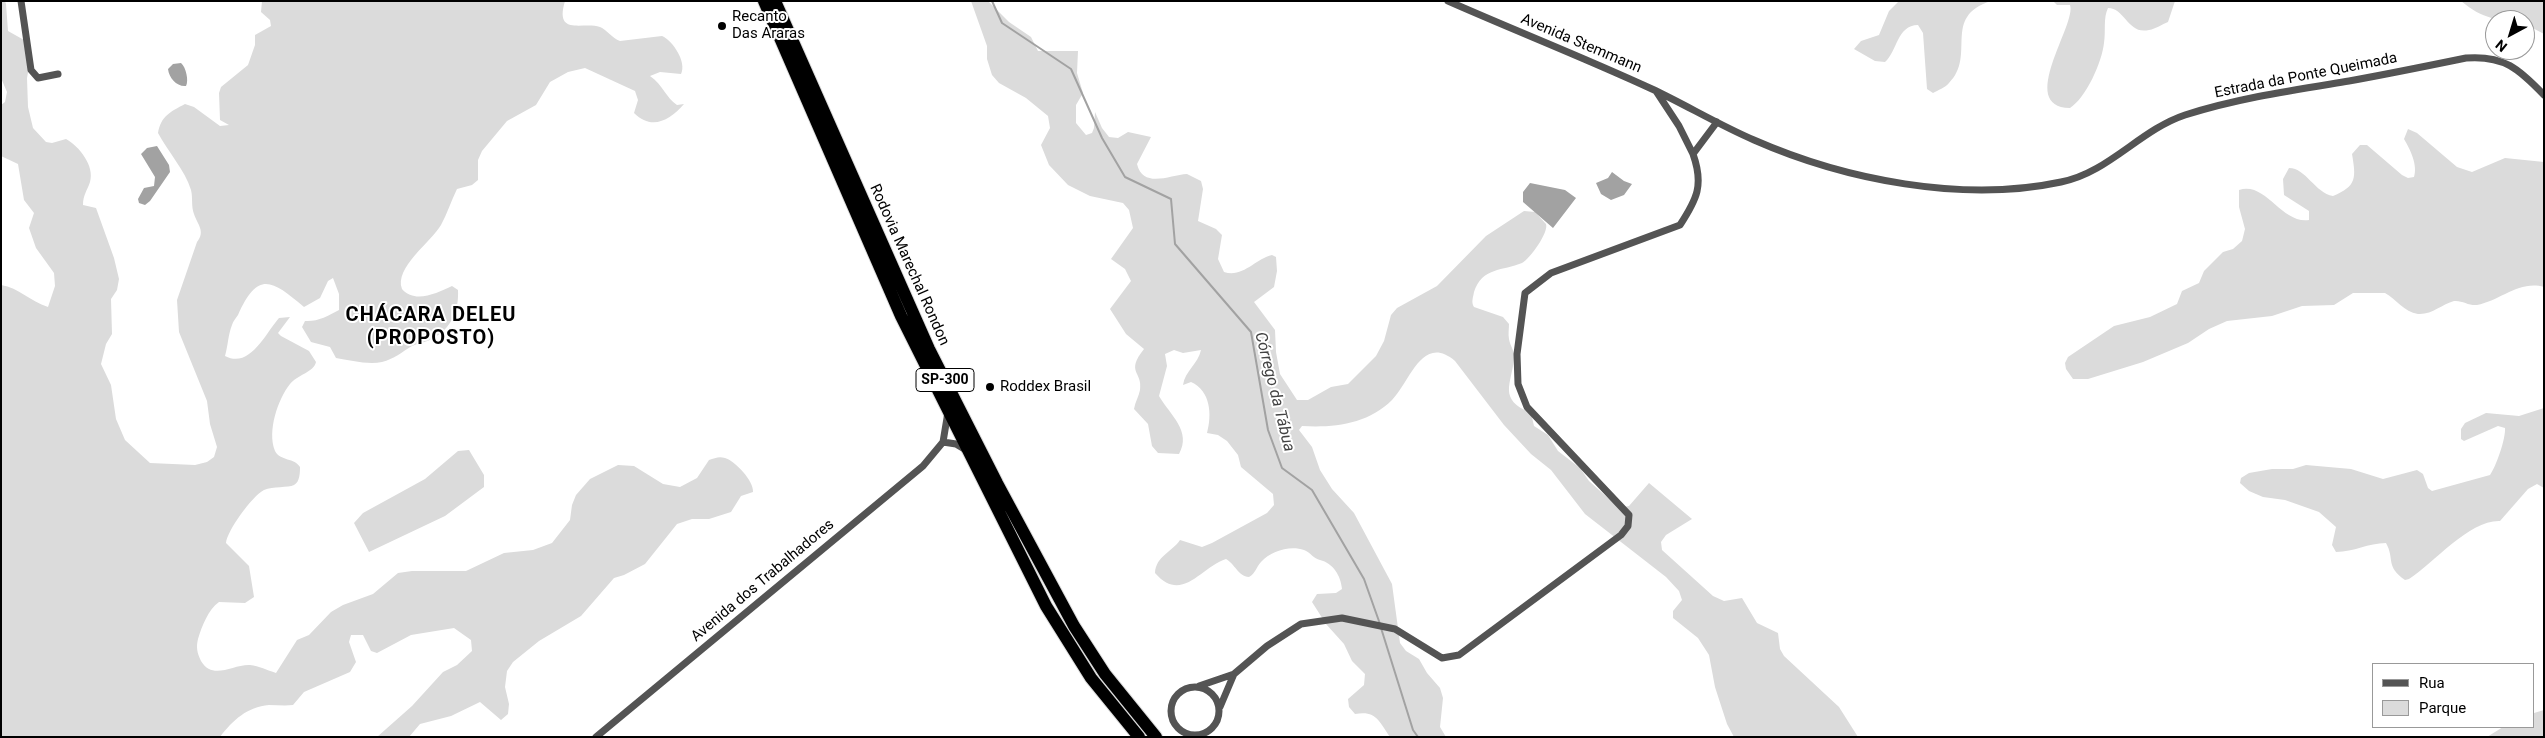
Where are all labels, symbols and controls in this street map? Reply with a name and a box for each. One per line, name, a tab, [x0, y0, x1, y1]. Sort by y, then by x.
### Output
place label: Recanto Das Araras	[732, 8, 805, 43]
street label: Avenida Stemmann	[1518, 10, 1644, 78]
north arrow	[2485, 10, 2535, 60]
marker: Recanto Das Araras	[716, 20, 728, 32]
text: N	[2492, 37, 2510, 55]
street label: Estrada da Ponte Queimada	[2213, 49, 2399, 103]
street label: Rodovia Marechal Rondon	[865, 182, 953, 348]
district label: CHÁCARA DELEU (PROPOSTO)	[344, 304, 518, 351]
water label: Córrego da Tábua	[1250, 330, 1298, 454]
road number: SP-300	[916, 368, 974, 392]
place label: Roddex Brasil	[1000, 378, 1091, 396]
marker: Roddex Brasil	[984, 381, 996, 393]
street label: Avenida dos Trabalhadores	[688, 516, 838, 646]
legend	[2372, 663, 2535, 728]
text: Rua	[2419, 674, 2445, 692]
text: Parque	[2419, 699, 2466, 717]

